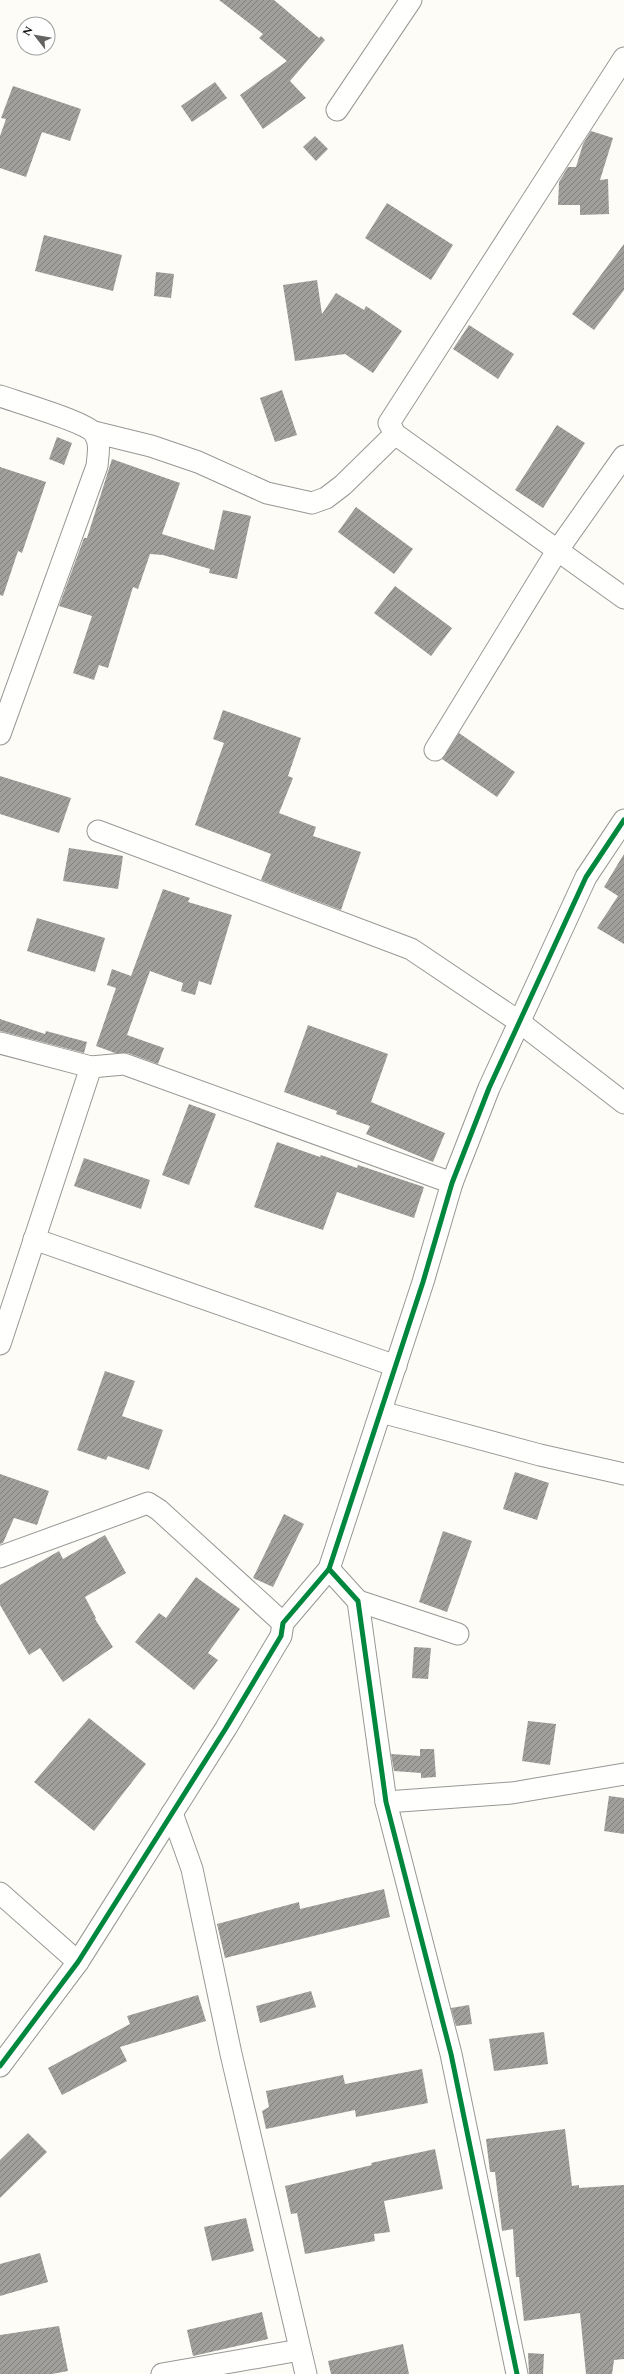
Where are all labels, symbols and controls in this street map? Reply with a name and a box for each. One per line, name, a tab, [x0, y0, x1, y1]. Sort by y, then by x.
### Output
north arrow	[16, 16, 56, 56]
text: N	[18, 23, 37, 39]

